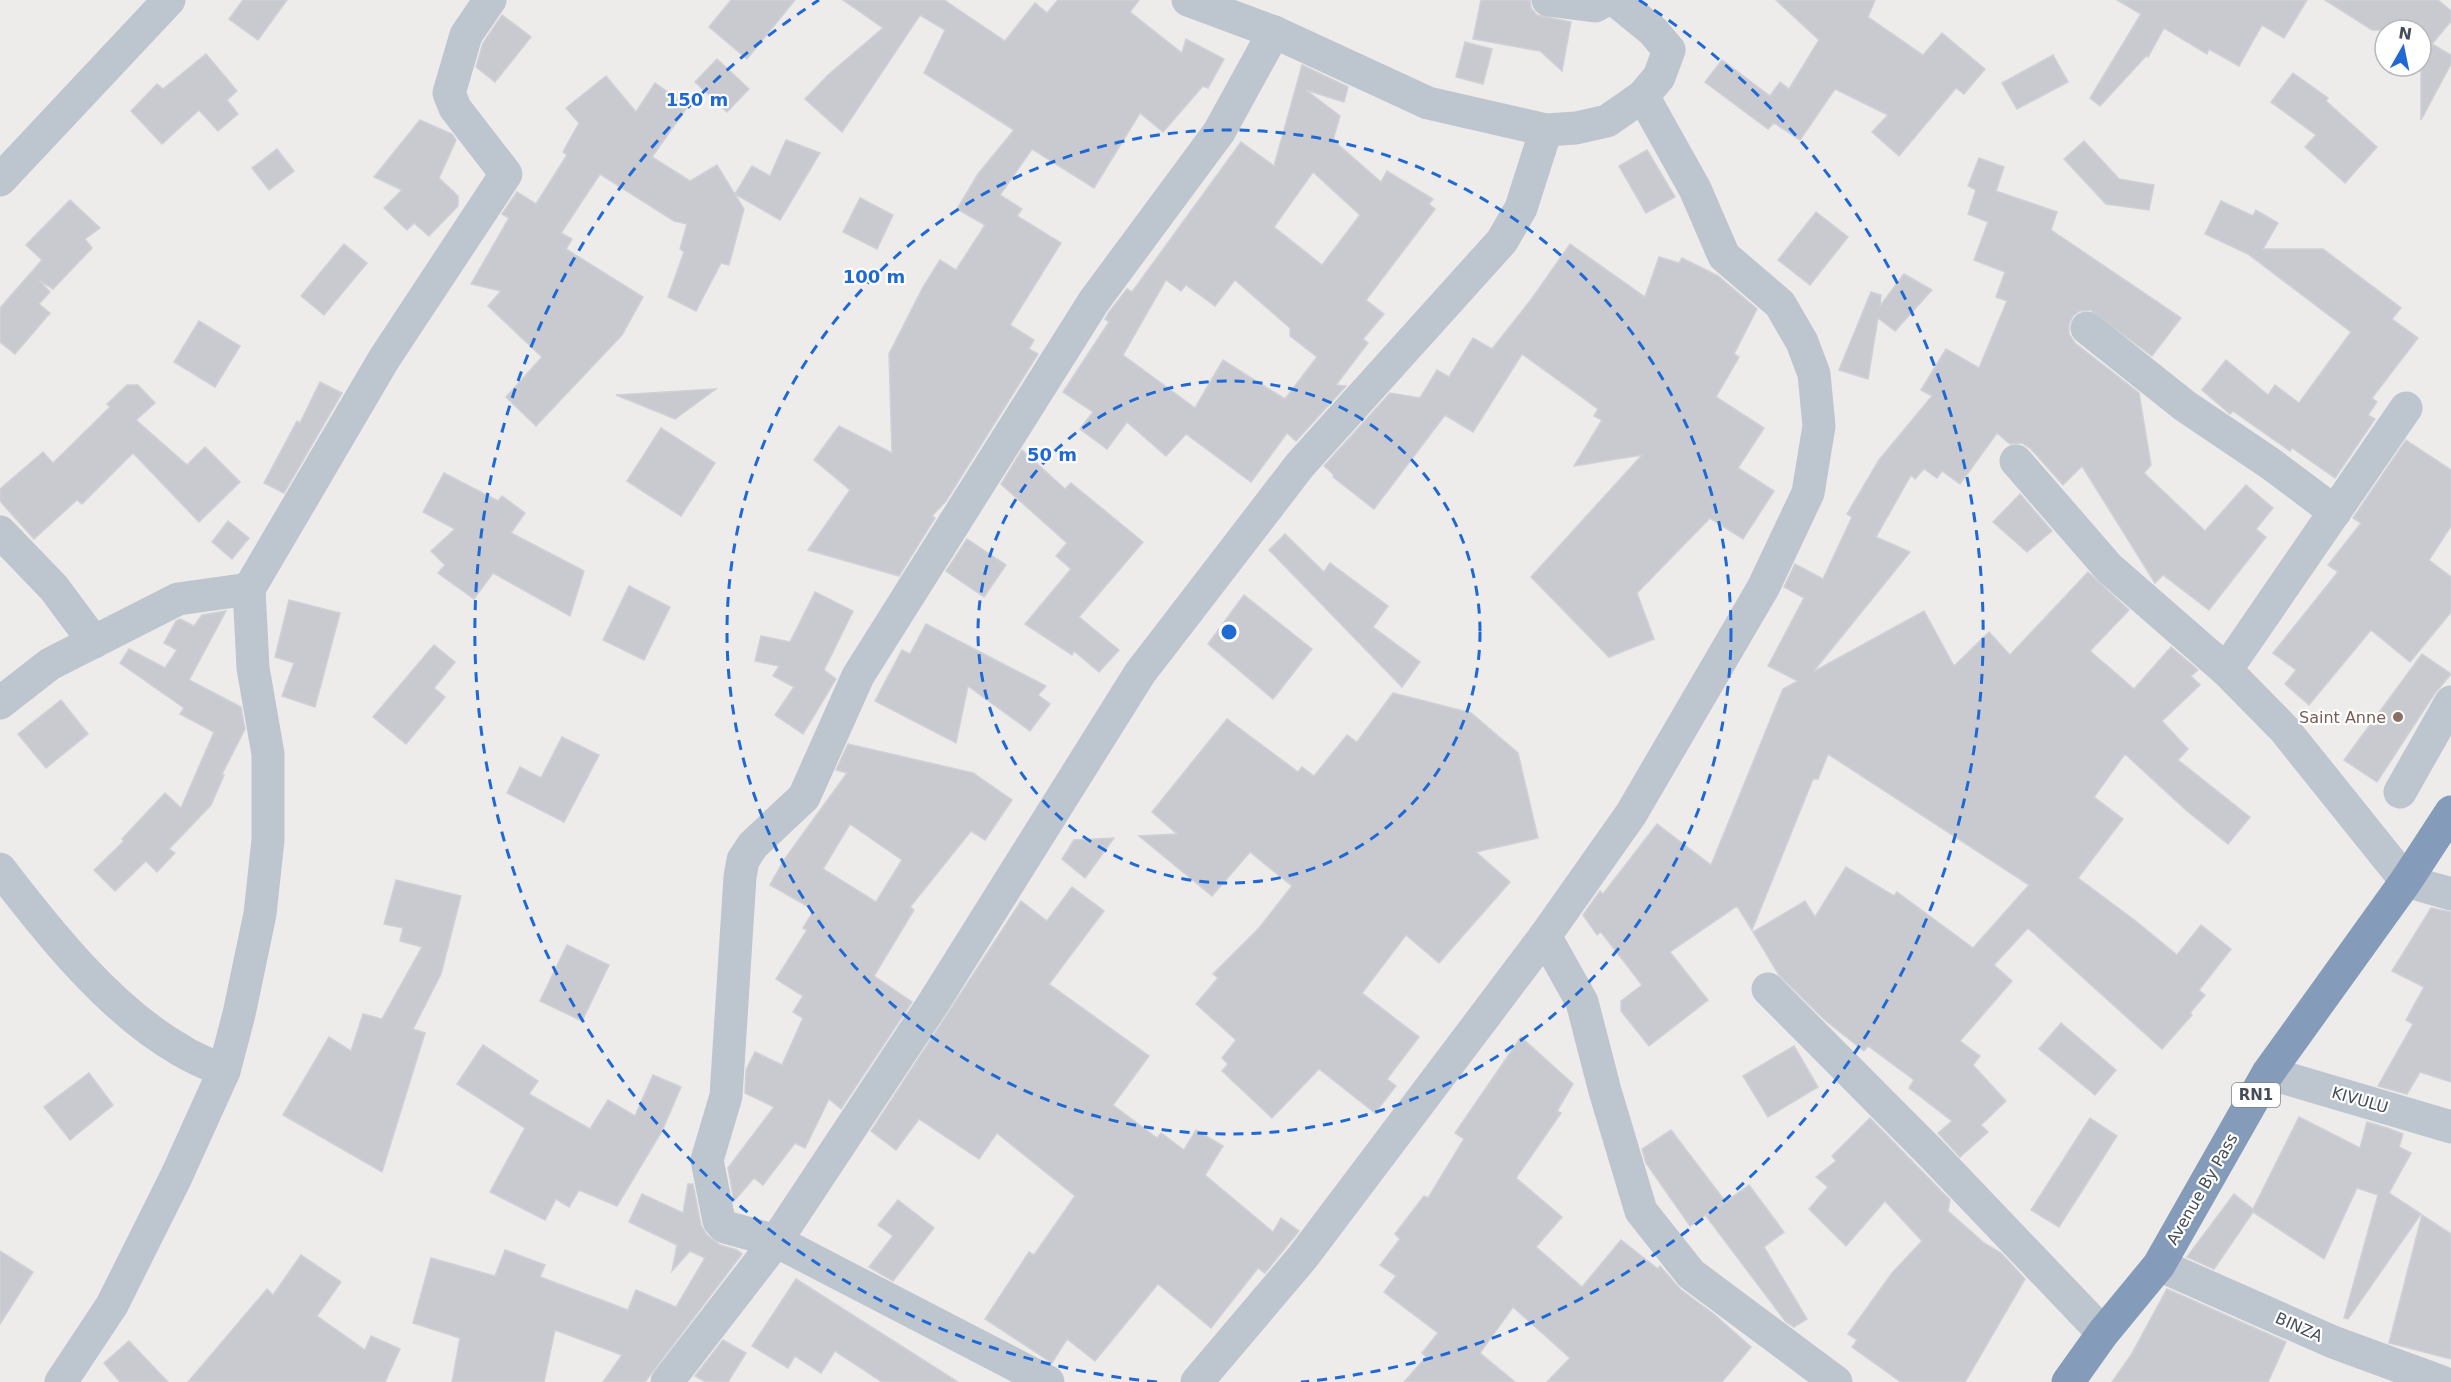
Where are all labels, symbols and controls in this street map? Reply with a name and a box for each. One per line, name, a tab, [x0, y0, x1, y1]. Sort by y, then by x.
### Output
north arrow	[2373, 18, 2433, 78]
text: N	[2397, 23, 2413, 44]
text: 150 m	[666, 89, 728, 110]
text: 100 m	[843, 266, 905, 287]
text: 50 m	[1027, 444, 1077, 465]
centre of rings	[1219, 622, 1239, 642]
place label: Saint Anne	[2299, 708, 2386, 727]
marker: Saint Anne	[2391, 710, 2405, 724]
road number: RN1	[2232, 1083, 2280, 1107]
street label: KIVULU	[2330, 1083, 2390, 1117]
street label: Avenue By Pass	[2162, 1130, 2242, 1248]
street label: BINZA	[2272, 1308, 2326, 1346]

